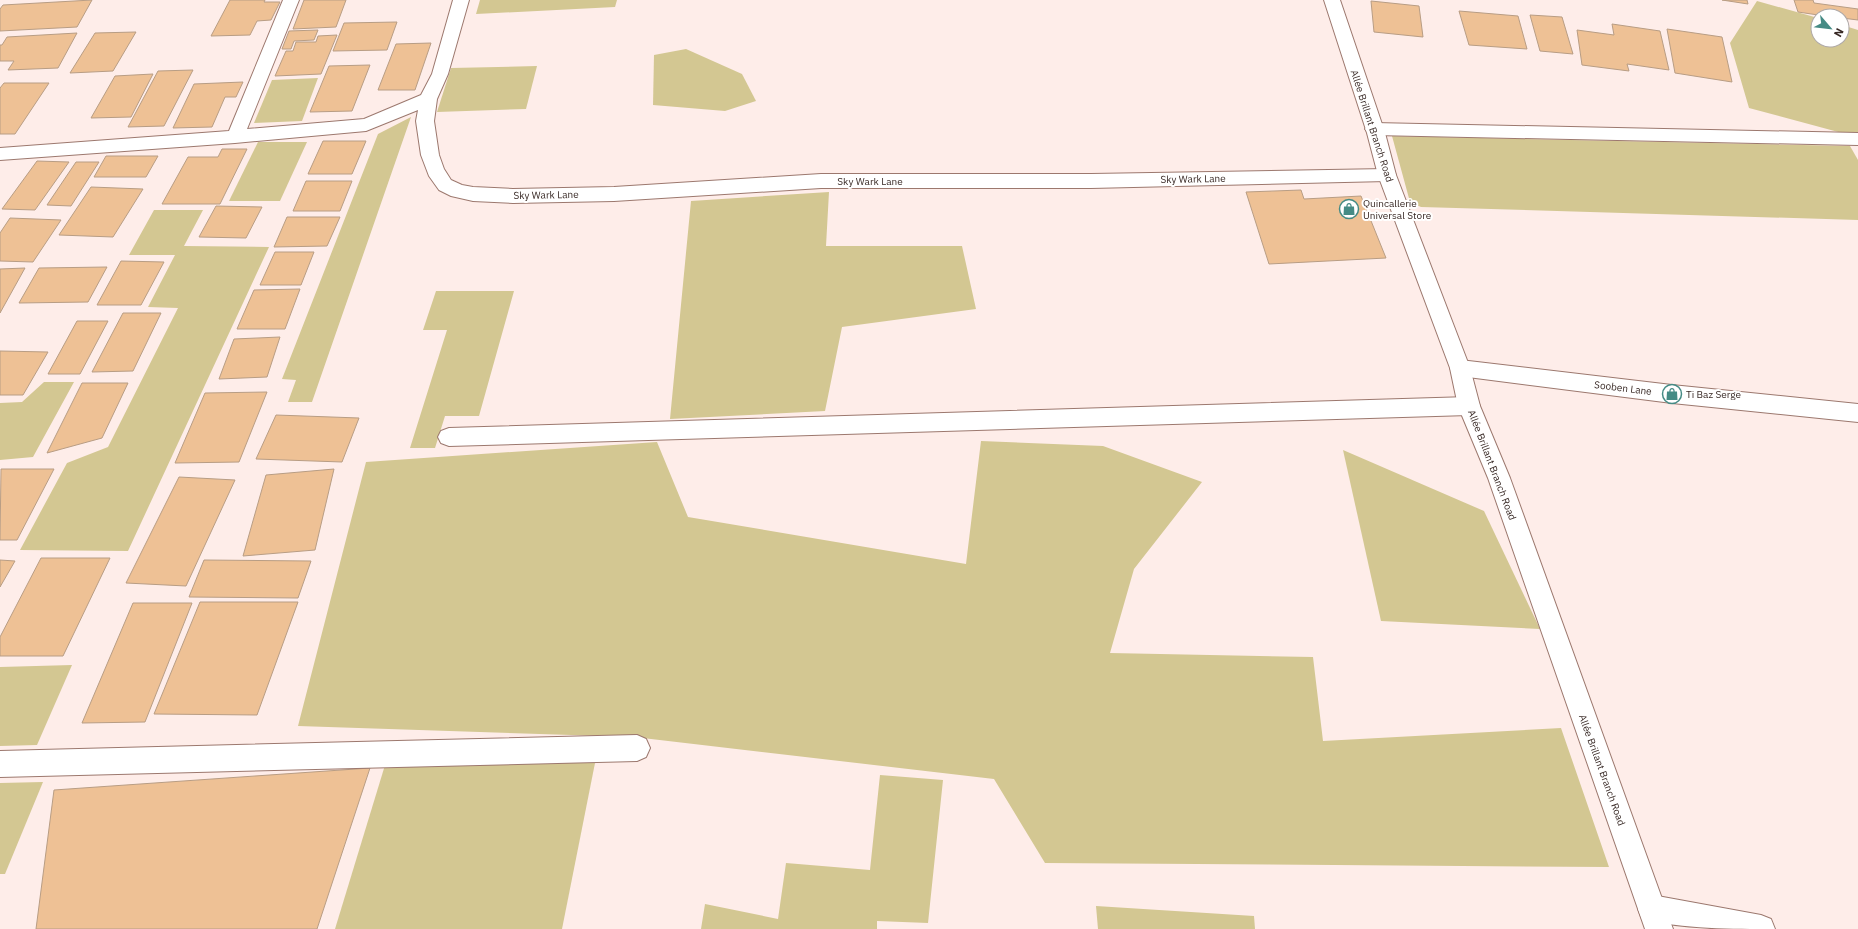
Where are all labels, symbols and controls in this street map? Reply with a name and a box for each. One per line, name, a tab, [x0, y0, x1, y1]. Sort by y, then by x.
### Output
north arrow	[1810, 8, 1850, 48]
text: N	[1831, 26, 1847, 40]
street label: Allée Brillant Branch Road	[1348, 68, 1396, 184]
street label: Sky Wark Lane	[1160, 172, 1226, 186]
street label: Sky Wark Lane	[837, 175, 903, 188]
street label: Sky Wark Lane	[513, 188, 579, 202]
place label: Quincallerie Universal Store	[1363, 197, 1432, 222]
shop icon: Quincallerie Universal Store	[1338, 198, 1360, 220]
street label: Sooben Lane	[1593, 378, 1653, 398]
shop icon: Ti Baz Serge	[1661, 383, 1683, 405]
place label: Ti Baz Serge	[1686, 388, 1741, 401]
street label: Allée Brillant Branch Road	[1465, 408, 1519, 522]
street label: Allée Brillant Branch Road	[1576, 713, 1628, 827]

